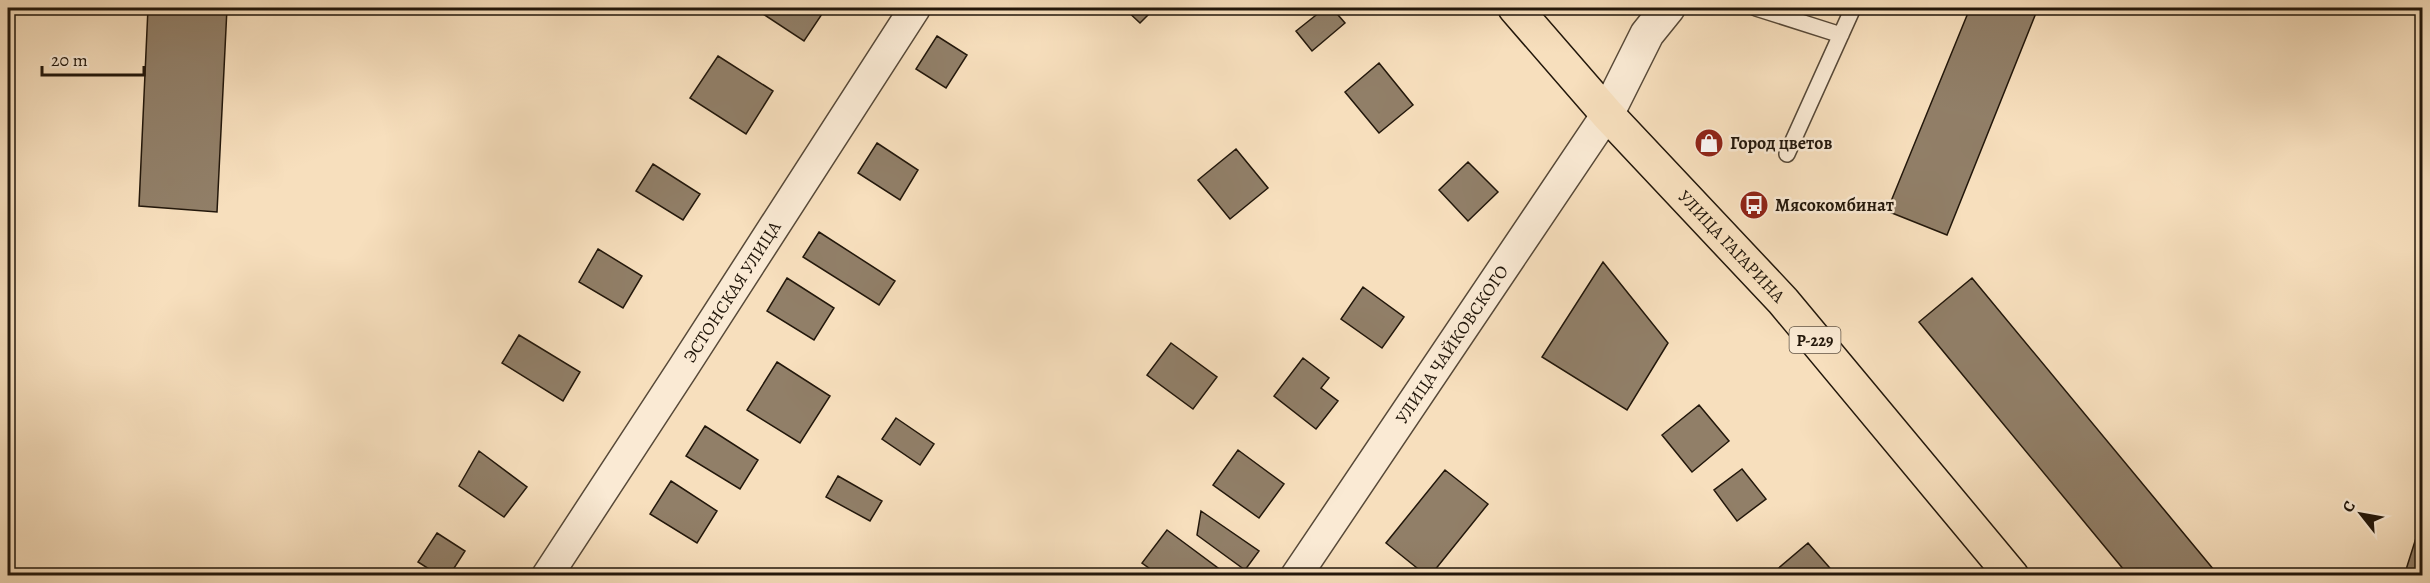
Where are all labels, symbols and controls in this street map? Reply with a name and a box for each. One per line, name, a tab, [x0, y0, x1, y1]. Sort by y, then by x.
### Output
scale bar	[42, 39, 144, 77]
text: 20 m	[51, 48, 88, 72]
shop icon: Город цветов	[1693, 127, 1725, 159]
place label: Город цветов	[1730, 131, 1832, 155]
street label: УЛИЦА ГАГАРИНА	[1673, 185, 1791, 308]
bus stop icon: Мясокомбинат	[1738, 189, 1770, 221]
place label: Мясокомбинат	[1775, 193, 1894, 217]
street label: ЭСТОНСКАЯ УЛИЦА	[678, 216, 787, 367]
street label: УЛИЦА ЧАЙКОВСКОГО	[1390, 260, 1514, 429]
road number: Р-229	[1790, 327, 1840, 353]
north arrow	[2331, 484, 2391, 544]
text: С	[2337, 497, 2361, 517]

